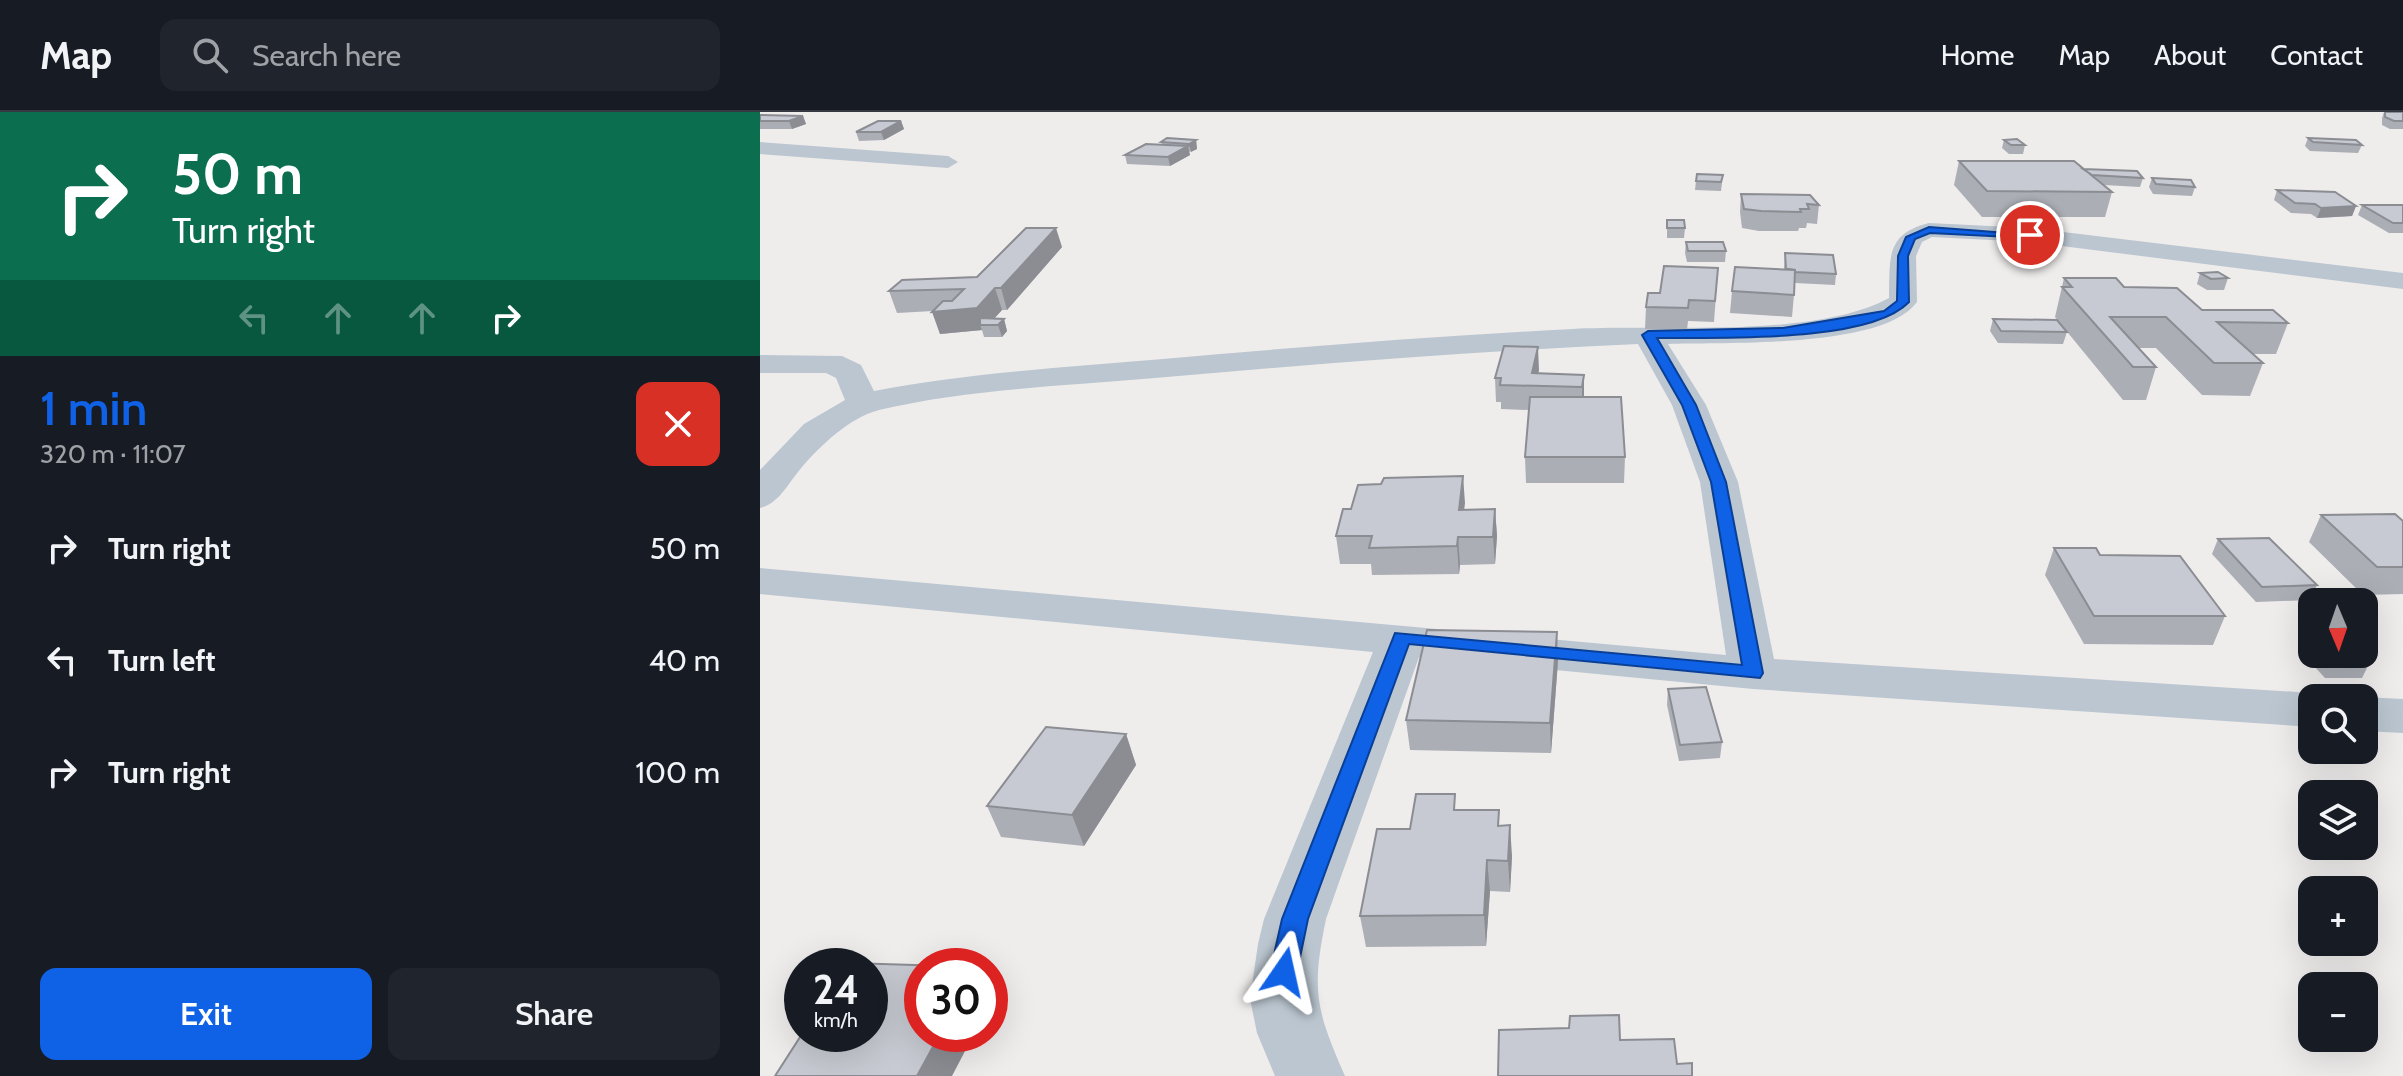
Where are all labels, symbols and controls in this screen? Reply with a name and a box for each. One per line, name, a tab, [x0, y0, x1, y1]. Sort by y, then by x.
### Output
search box	[160, 19, 720, 91]
text: Map	[40, 32, 112, 79]
icon: search	[188, 33, 232, 77]
text: Search here	[252, 37, 401, 74]
text: Home	[1941, 38, 2014, 72]
text: Map	[2058, 38, 2110, 72]
text: About	[2154, 38, 2226, 72]
text: Contact	[2270, 38, 2363, 72]
text: 50 m	[172, 140, 303, 208]
icon: right	[40, 144, 144, 248]
pin	[1996, 201, 2064, 269]
text: Turn right	[172, 208, 315, 252]
icon: arrive	[2008, 213, 2052, 257]
icon: left	[232, 296, 276, 340]
icon: ahead	[316, 296, 360, 340]
icon: ahead	[400, 296, 444, 340]
icon: right	[484, 296, 528, 340]
text: 1 min	[40, 379, 147, 437]
button: close	[636, 382, 720, 466]
text: 320 m · 11:07	[40, 438, 186, 470]
icon: right	[40, 526, 84, 570]
text: Turn right	[108, 530, 231, 567]
text: 50 m	[650, 530, 720, 567]
north arrow	[2298, 588, 2378, 668]
map controls	[2298, 588, 2378, 1052]
icon: left	[40, 638, 84, 682]
text: Turn left	[108, 642, 216, 679]
text: 40 m	[649, 642, 720, 679]
button: search	[2298, 684, 2378, 764]
icon: right	[40, 750, 84, 794]
text: Turn right	[108, 754, 231, 791]
text: 100 m	[635, 754, 720, 791]
button: layers	[2298, 780, 2378, 860]
button: +	[2298, 876, 2378, 956]
position arrow	[1242, 930, 1326, 1014]
speed limit sign: 30	[904, 948, 1008, 1052]
text: 24	[813, 965, 859, 1014]
button: Exit	[40, 968, 372, 1060]
button: Share	[388, 968, 720, 1060]
button: −	[2298, 972, 2378, 1052]
text: km/h	[814, 1008, 858, 1032]

